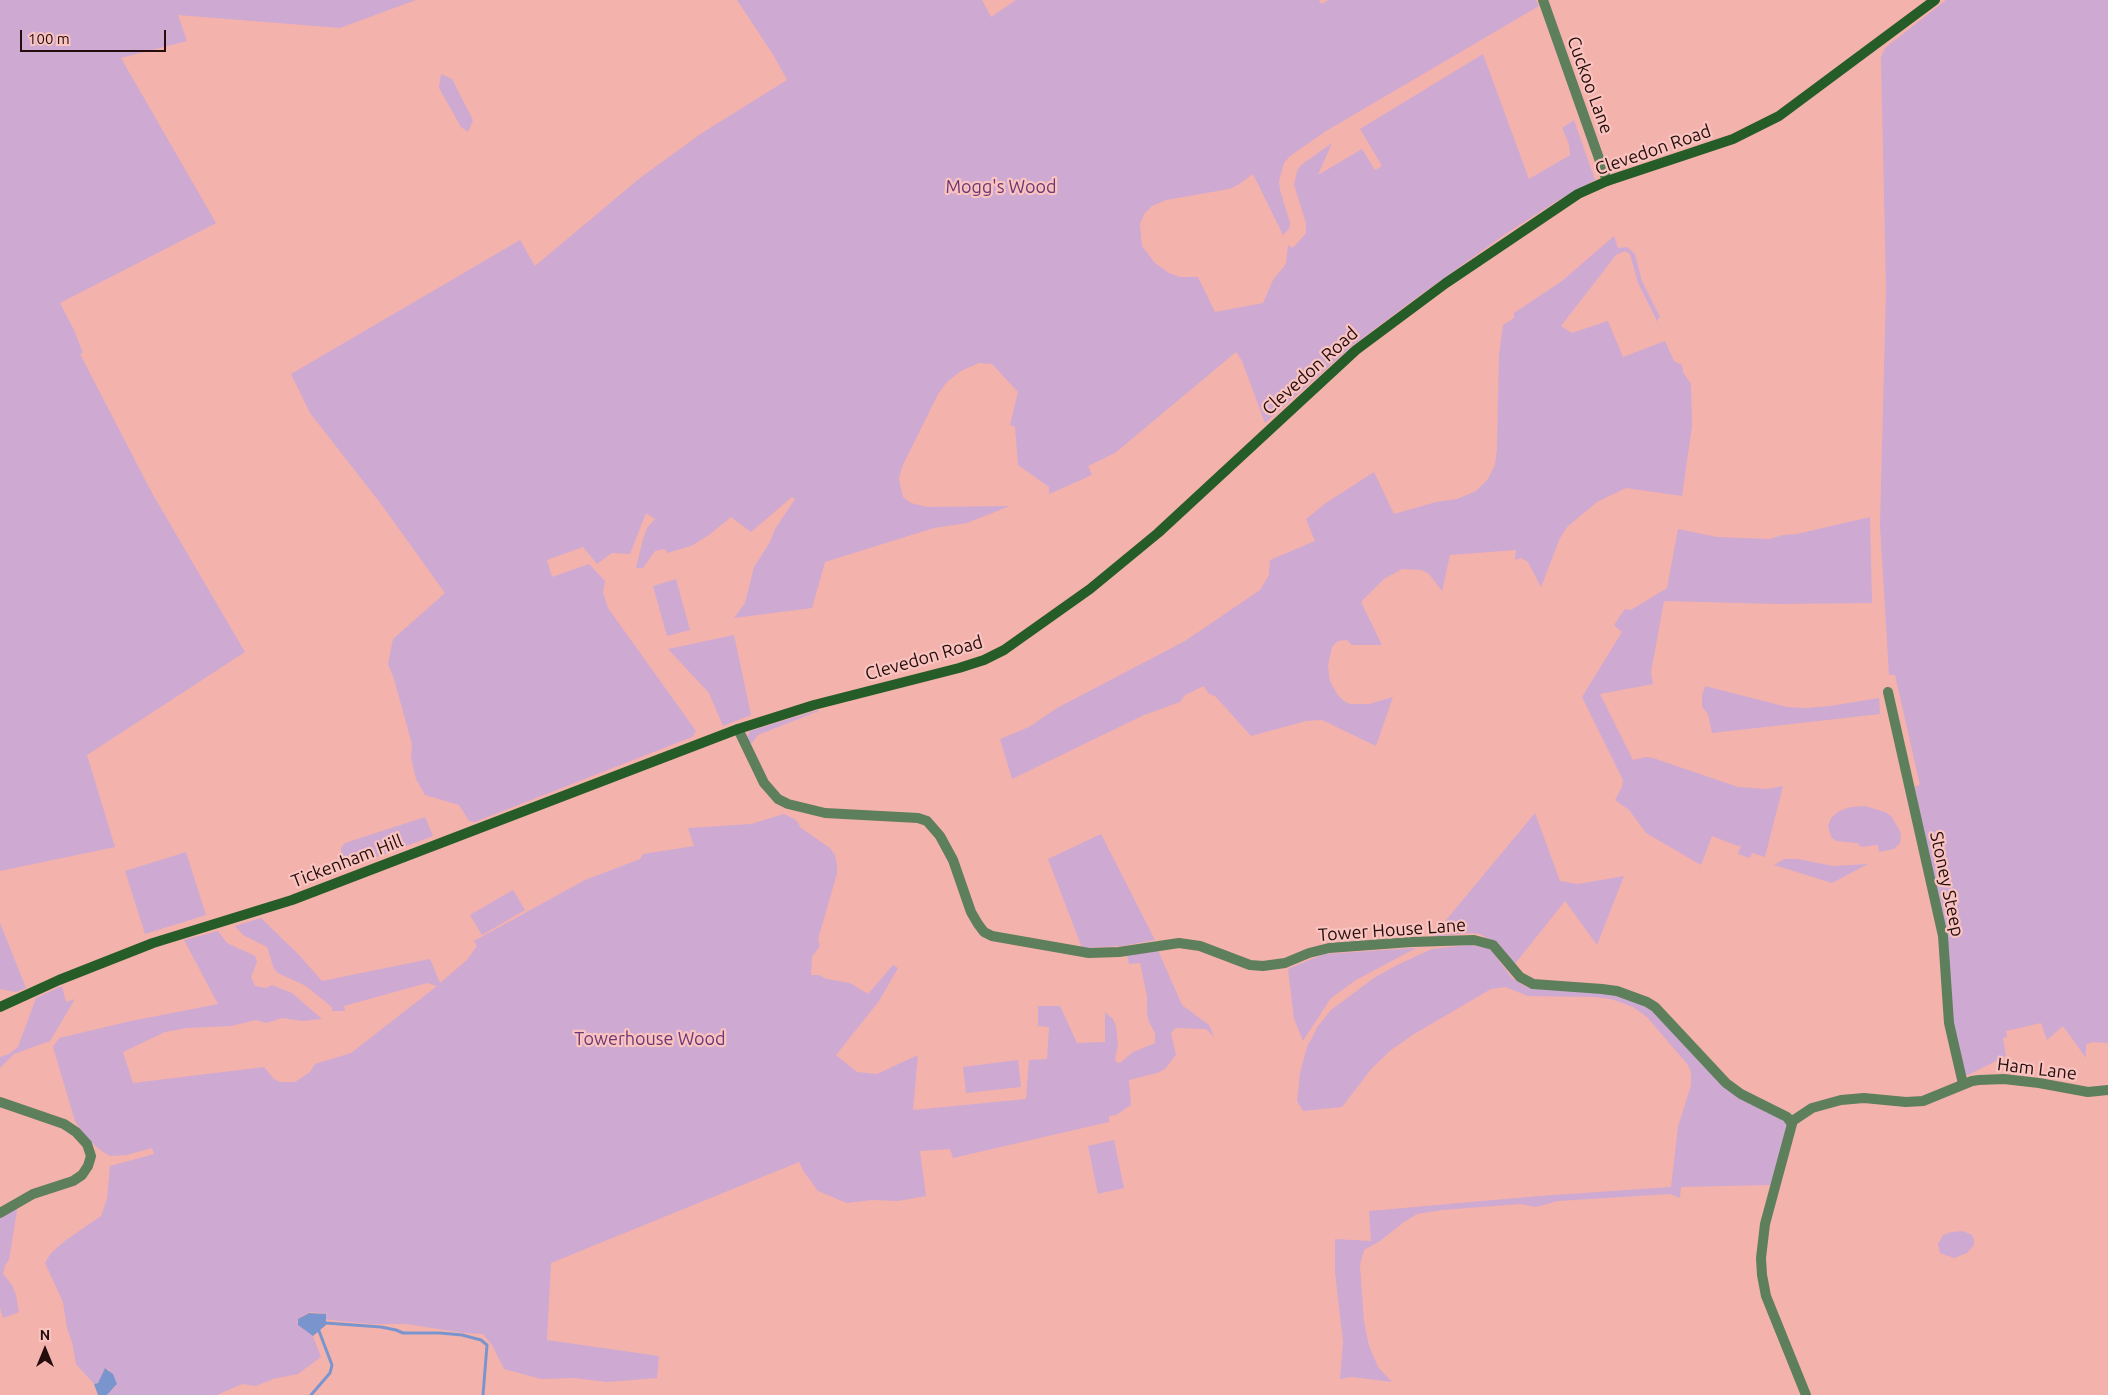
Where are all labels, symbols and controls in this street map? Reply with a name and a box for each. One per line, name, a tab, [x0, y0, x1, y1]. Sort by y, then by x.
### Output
scale bar	[22, 20, 169, 52]
text: 100 m	[28, 30, 70, 47]
street label: Cuckoo Lane	[1562, 33, 1618, 137]
street label: Clevedon Road	[1592, 120, 1714, 180]
park label: Mogg's Wood	[945, 176, 1057, 198]
street label: Clevedon Road	[1258, 322, 1362, 420]
street label: Clevedon Road	[863, 631, 985, 685]
street label: Stoney Steep	[1925, 829, 1969, 939]
street label: Tickenham Hill	[288, 830, 406, 892]
street label: Tower House Lane	[1317, 914, 1467, 946]
park label: Towerhouse Wood	[574, 1028, 726, 1050]
street label: Ham Lane	[1996, 1053, 2078, 1085]
north arrow	[20, 1325, 70, 1375]
text: N	[40, 1327, 50, 1343]

